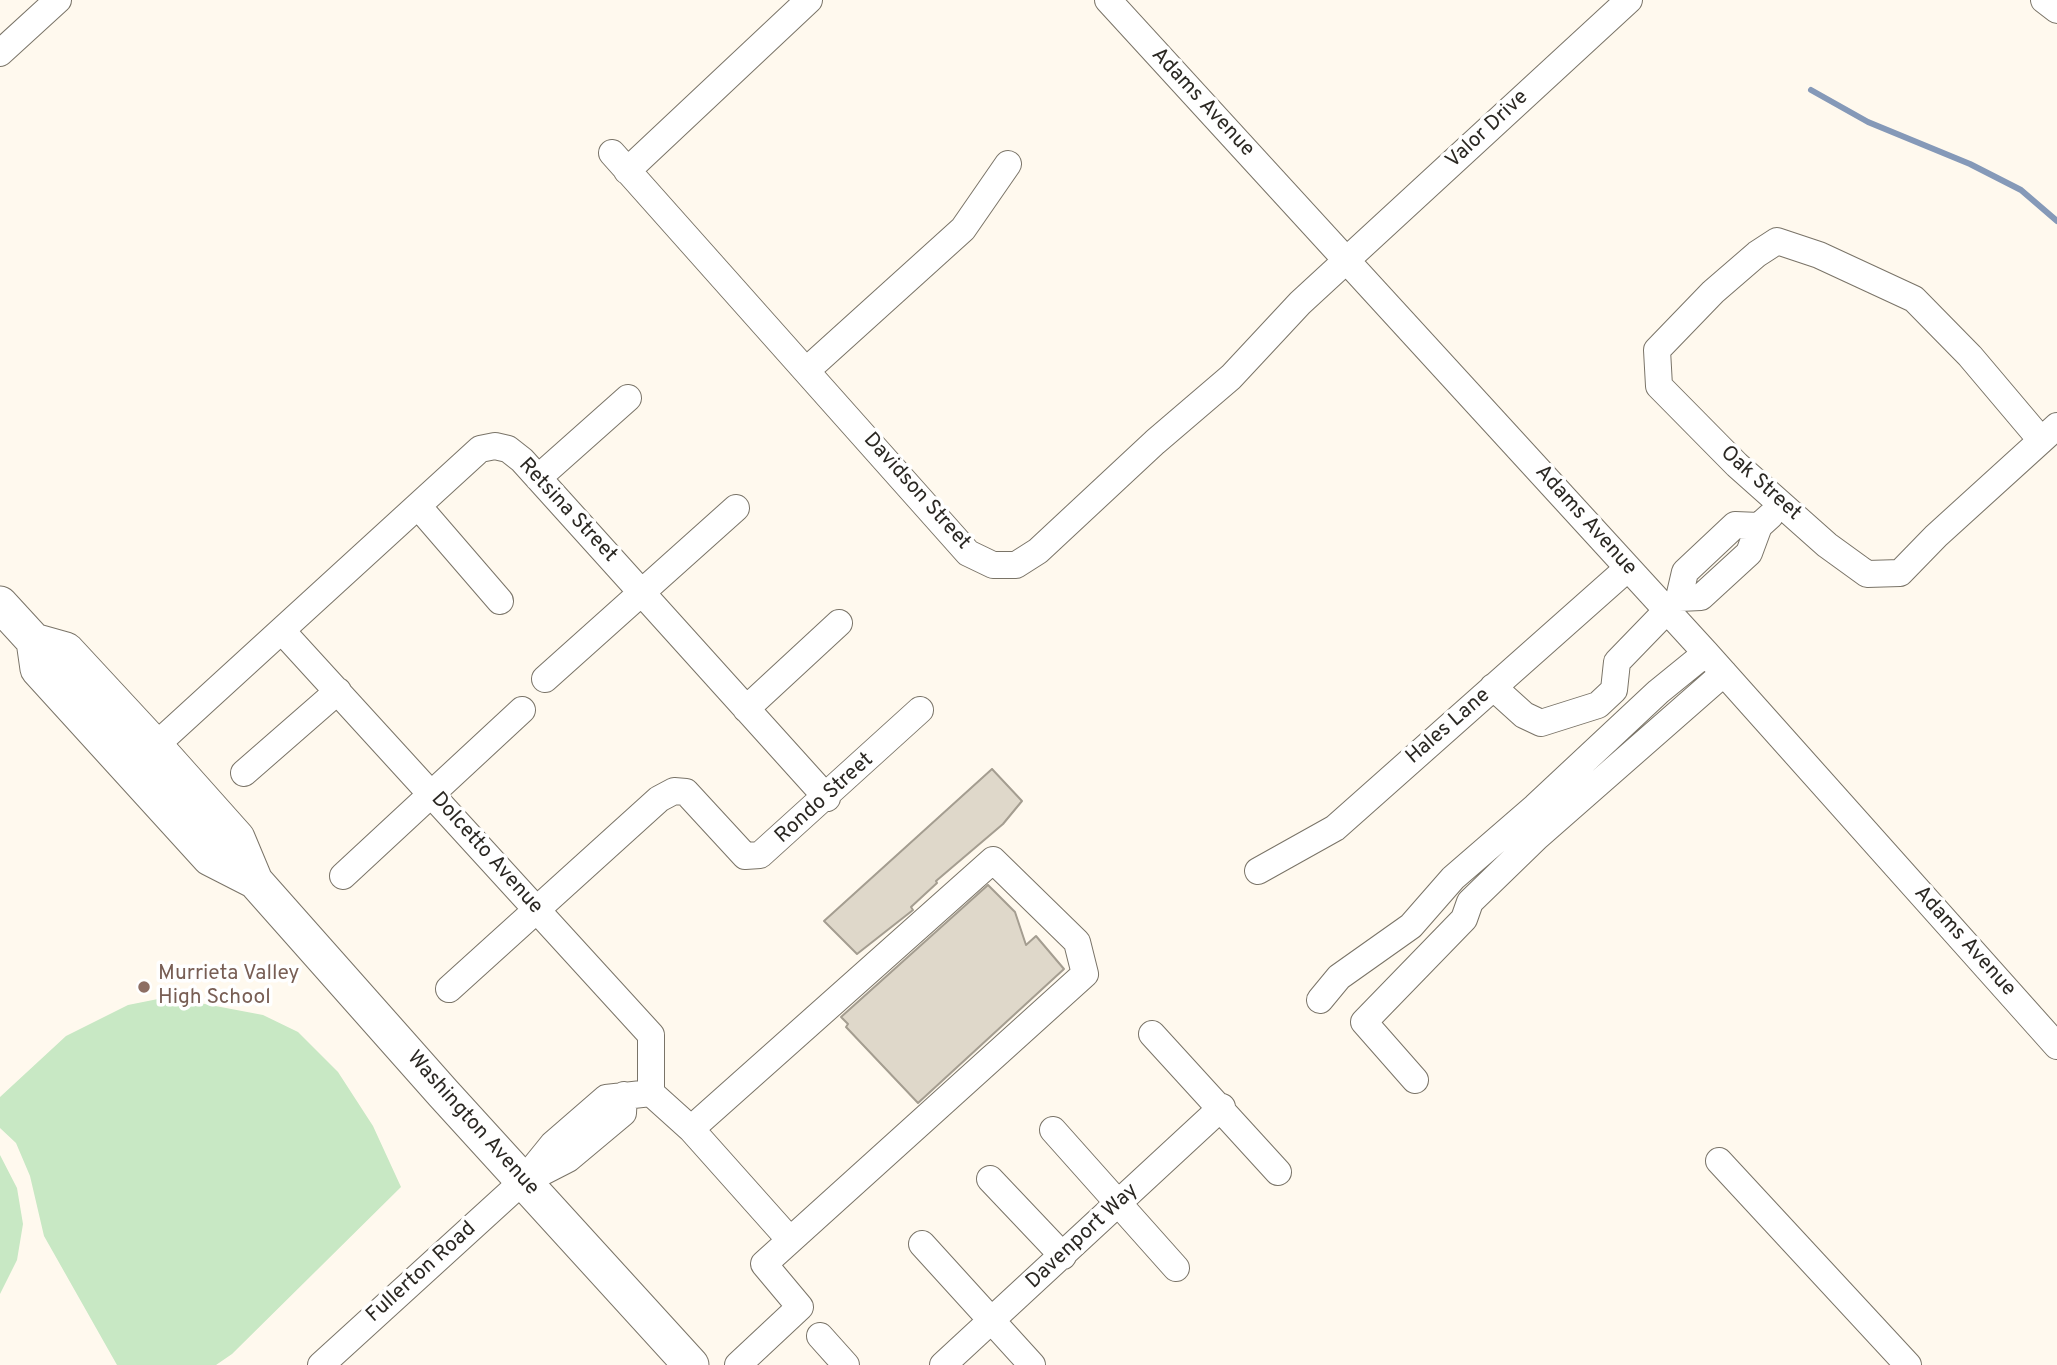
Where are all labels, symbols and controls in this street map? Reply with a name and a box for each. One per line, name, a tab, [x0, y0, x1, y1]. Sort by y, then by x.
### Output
street label: Adams Avenue	[1145, 43, 1259, 163]
street label: Valor Drive	[1442, 86, 1534, 174]
street label: Davidson Street	[857, 428, 975, 556]
street label: Oak Street	[1714, 441, 1806, 527]
street label: Retsina Street	[512, 454, 622, 568]
street label: Adams Avenue	[1529, 461, 1641, 581]
street label: Hales Lane	[1402, 684, 1496, 770]
street label: Rondo Street	[771, 748, 879, 850]
street label: Dolcetto Avenue	[425, 788, 547, 920]
street label: Adams Avenue	[1908, 882, 2020, 1002]
place label: Murrieta Valley High School	[158, 962, 299, 1012]
marker: Murrieta Valley High School	[136, 979, 152, 995]
street label: Washington Avenue	[401, 1047, 543, 1201]
street label: Davenport Way	[1022, 1179, 1144, 1295]
street label: Fullerton Road	[362, 1217, 482, 1329]

